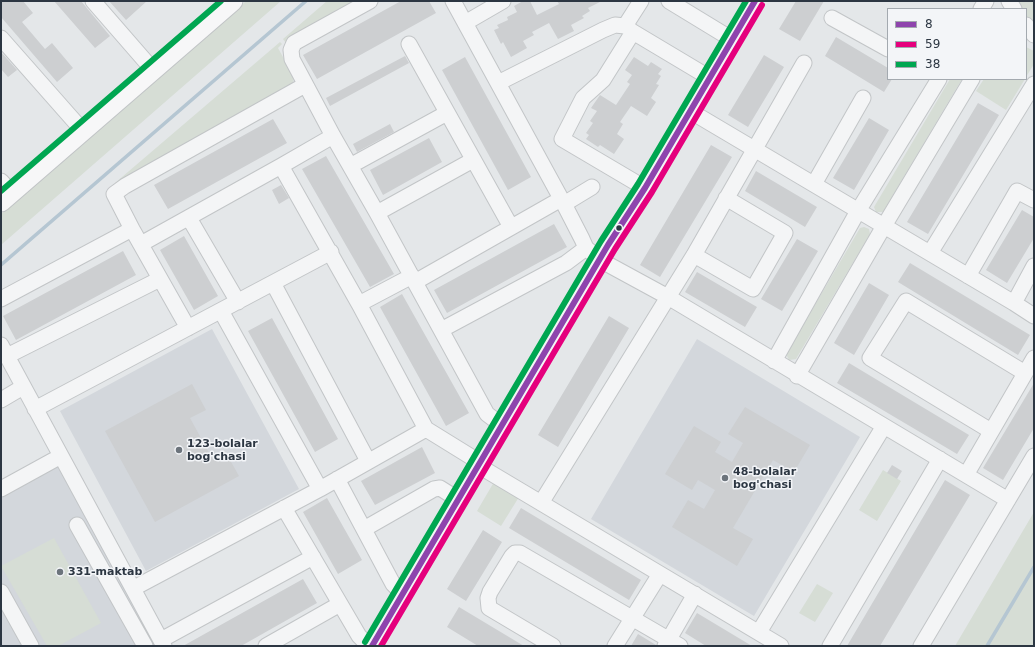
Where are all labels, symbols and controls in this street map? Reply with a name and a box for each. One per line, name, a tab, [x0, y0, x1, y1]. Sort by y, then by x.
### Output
legend	[887, 8, 1027, 80]
text: 8	[925, 17, 933, 31]
text: 59	[925, 37, 940, 51]
text: 38	[925, 57, 940, 71]
unlabelled marker	[614, 223, 624, 233]
place label: 123-bolalar bog'chasi	[187, 437, 258, 463]
marker: 123-bolalar bog'chasi	[174, 445, 184, 455]
place label: 48-bolalar bog'chasi	[733, 465, 796, 491]
marker: 48-bolalar bog'chasi	[720, 473, 730, 483]
place label: 331-maktab	[68, 565, 142, 579]
marker: 331-maktab	[55, 567, 65, 577]

